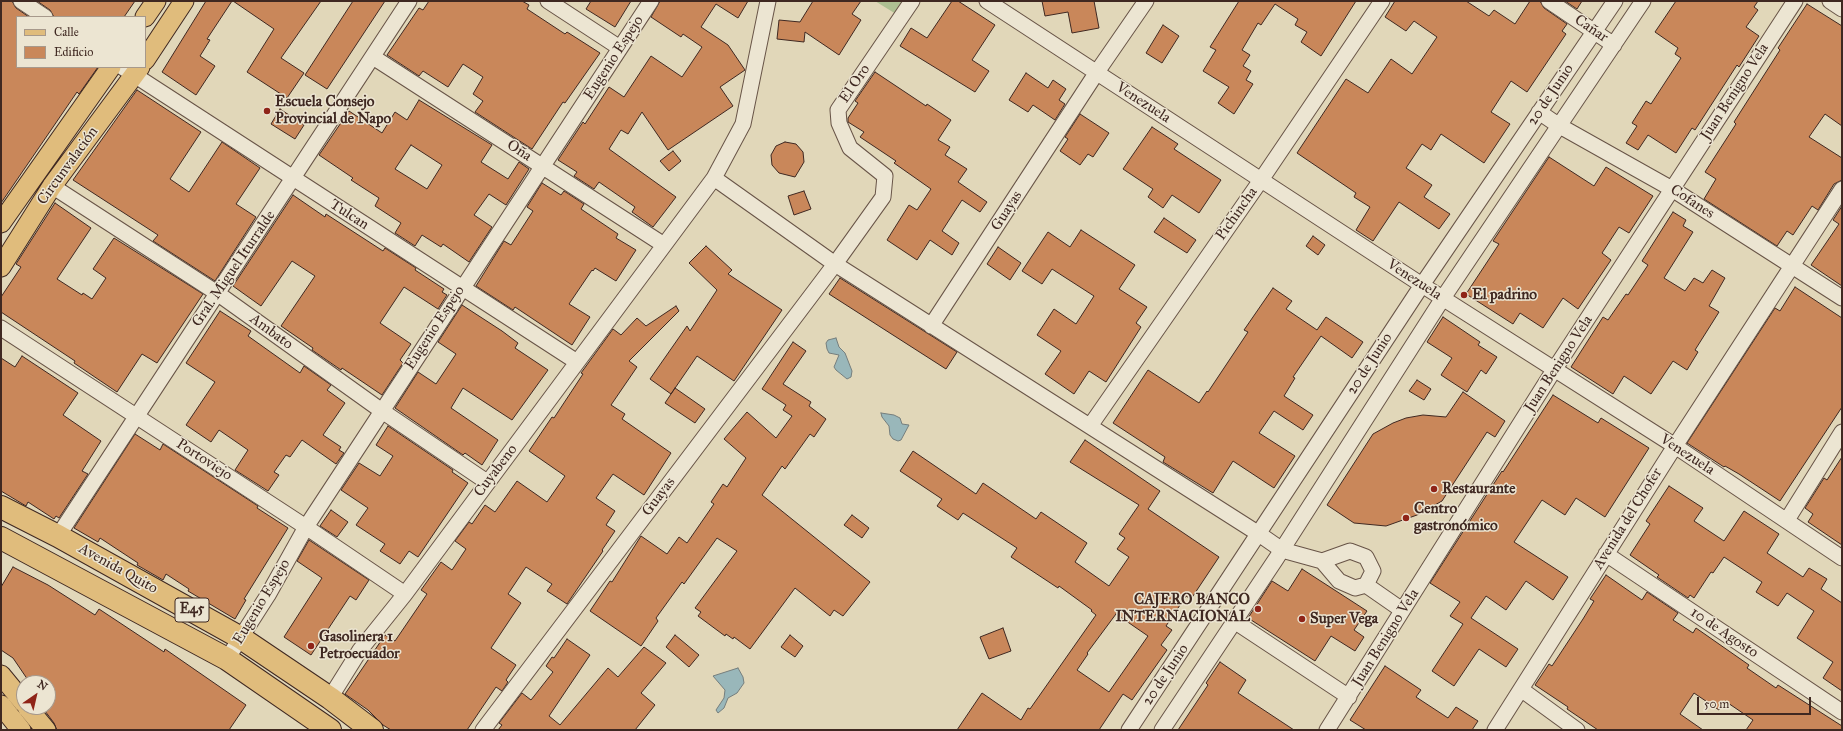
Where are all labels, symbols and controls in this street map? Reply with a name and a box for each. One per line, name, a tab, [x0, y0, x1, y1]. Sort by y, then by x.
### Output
street label: Cañar	[1571, 11, 1611, 47]
street label: Eugenio Espejo	[580, 13, 648, 103]
legend	[16, 16, 146, 68]
text: Calle	[54, 25, 79, 39]
street label: Juan Benigno Vela	[1697, 40, 1773, 144]
text: Edificio	[54, 45, 93, 59]
street label: El Oro	[836, 61, 874, 107]
street label: 20 de Junio	[1524, 61, 1578, 129]
street label: Venezuela	[1112, 79, 1174, 127]
place label: Escuela Consejo Provincial de Napo	[275, 93, 391, 128]
marker: Escuela Consejo Provincial de Napo	[262, 106, 272, 116]
street label: Circunvalación	[34, 123, 102, 209]
street label: Oña	[503, 136, 535, 166]
street label: Cofanes	[1667, 181, 1717, 223]
street label: Pichincha	[1212, 184, 1262, 244]
street label: Guayas	[988, 188, 1026, 234]
street label: Tulcan	[326, 196, 372, 234]
street label: Gral. Miguel Iturralde	[188, 207, 280, 331]
street label: Venezuela	[1383, 256, 1445, 304]
street label: Eugenio Espejo	[401, 283, 469, 373]
place label: El padrino	[1472, 286, 1537, 304]
marker: El padrino	[1459, 290, 1469, 300]
street label: Ambato	[246, 310, 296, 354]
street label: Juan Benigno Vela	[1521, 312, 1597, 416]
street label: 20 de Junio	[1343, 330, 1397, 398]
street label: Venezuela	[1656, 431, 1718, 479]
street label: Portoviejo	[173, 435, 235, 485]
street label: Cuyabeno	[471, 441, 521, 501]
street label: Avenida del Chofer	[1590, 465, 1666, 573]
street label: Guayas	[639, 474, 679, 520]
place label: Restaurante	[1442, 480, 1515, 498]
marker: Restaurante	[1429, 484, 1439, 494]
place label: Centro gastronómico	[1414, 500, 1498, 535]
marker: Centro gastronómico	[1401, 513, 1411, 523]
street label: Avenida Quito	[75, 540, 161, 598]
street label: Eugenio Espejo	[229, 556, 295, 648]
street label: Juan Benigno Vela	[1349, 586, 1423, 690]
place label: CAJERO BANCO INTERNACIONAL	[1115, 591, 1250, 626]
road number: E45	[175, 598, 209, 622]
marker: CAJERO BANCO INTERNACIONAL	[1253, 604, 1263, 614]
street label: 10 de Agosto	[1687, 604, 1761, 662]
place label: Super Vega	[1310, 610, 1378, 628]
marker: Super Vega	[1297, 614, 1307, 624]
place label: Gasolinera 1 Petroecuador	[319, 628, 400, 663]
marker: Gasolinera 1 Petroecuador	[306, 641, 316, 651]
street label: 20 de Junio	[1139, 641, 1193, 709]
north arrow	[16, 675, 56, 715]
text: N	[35, 677, 50, 693]
scale bar	[1699, 689, 1813, 715]
text: 50 m	[1704, 697, 1729, 711]

